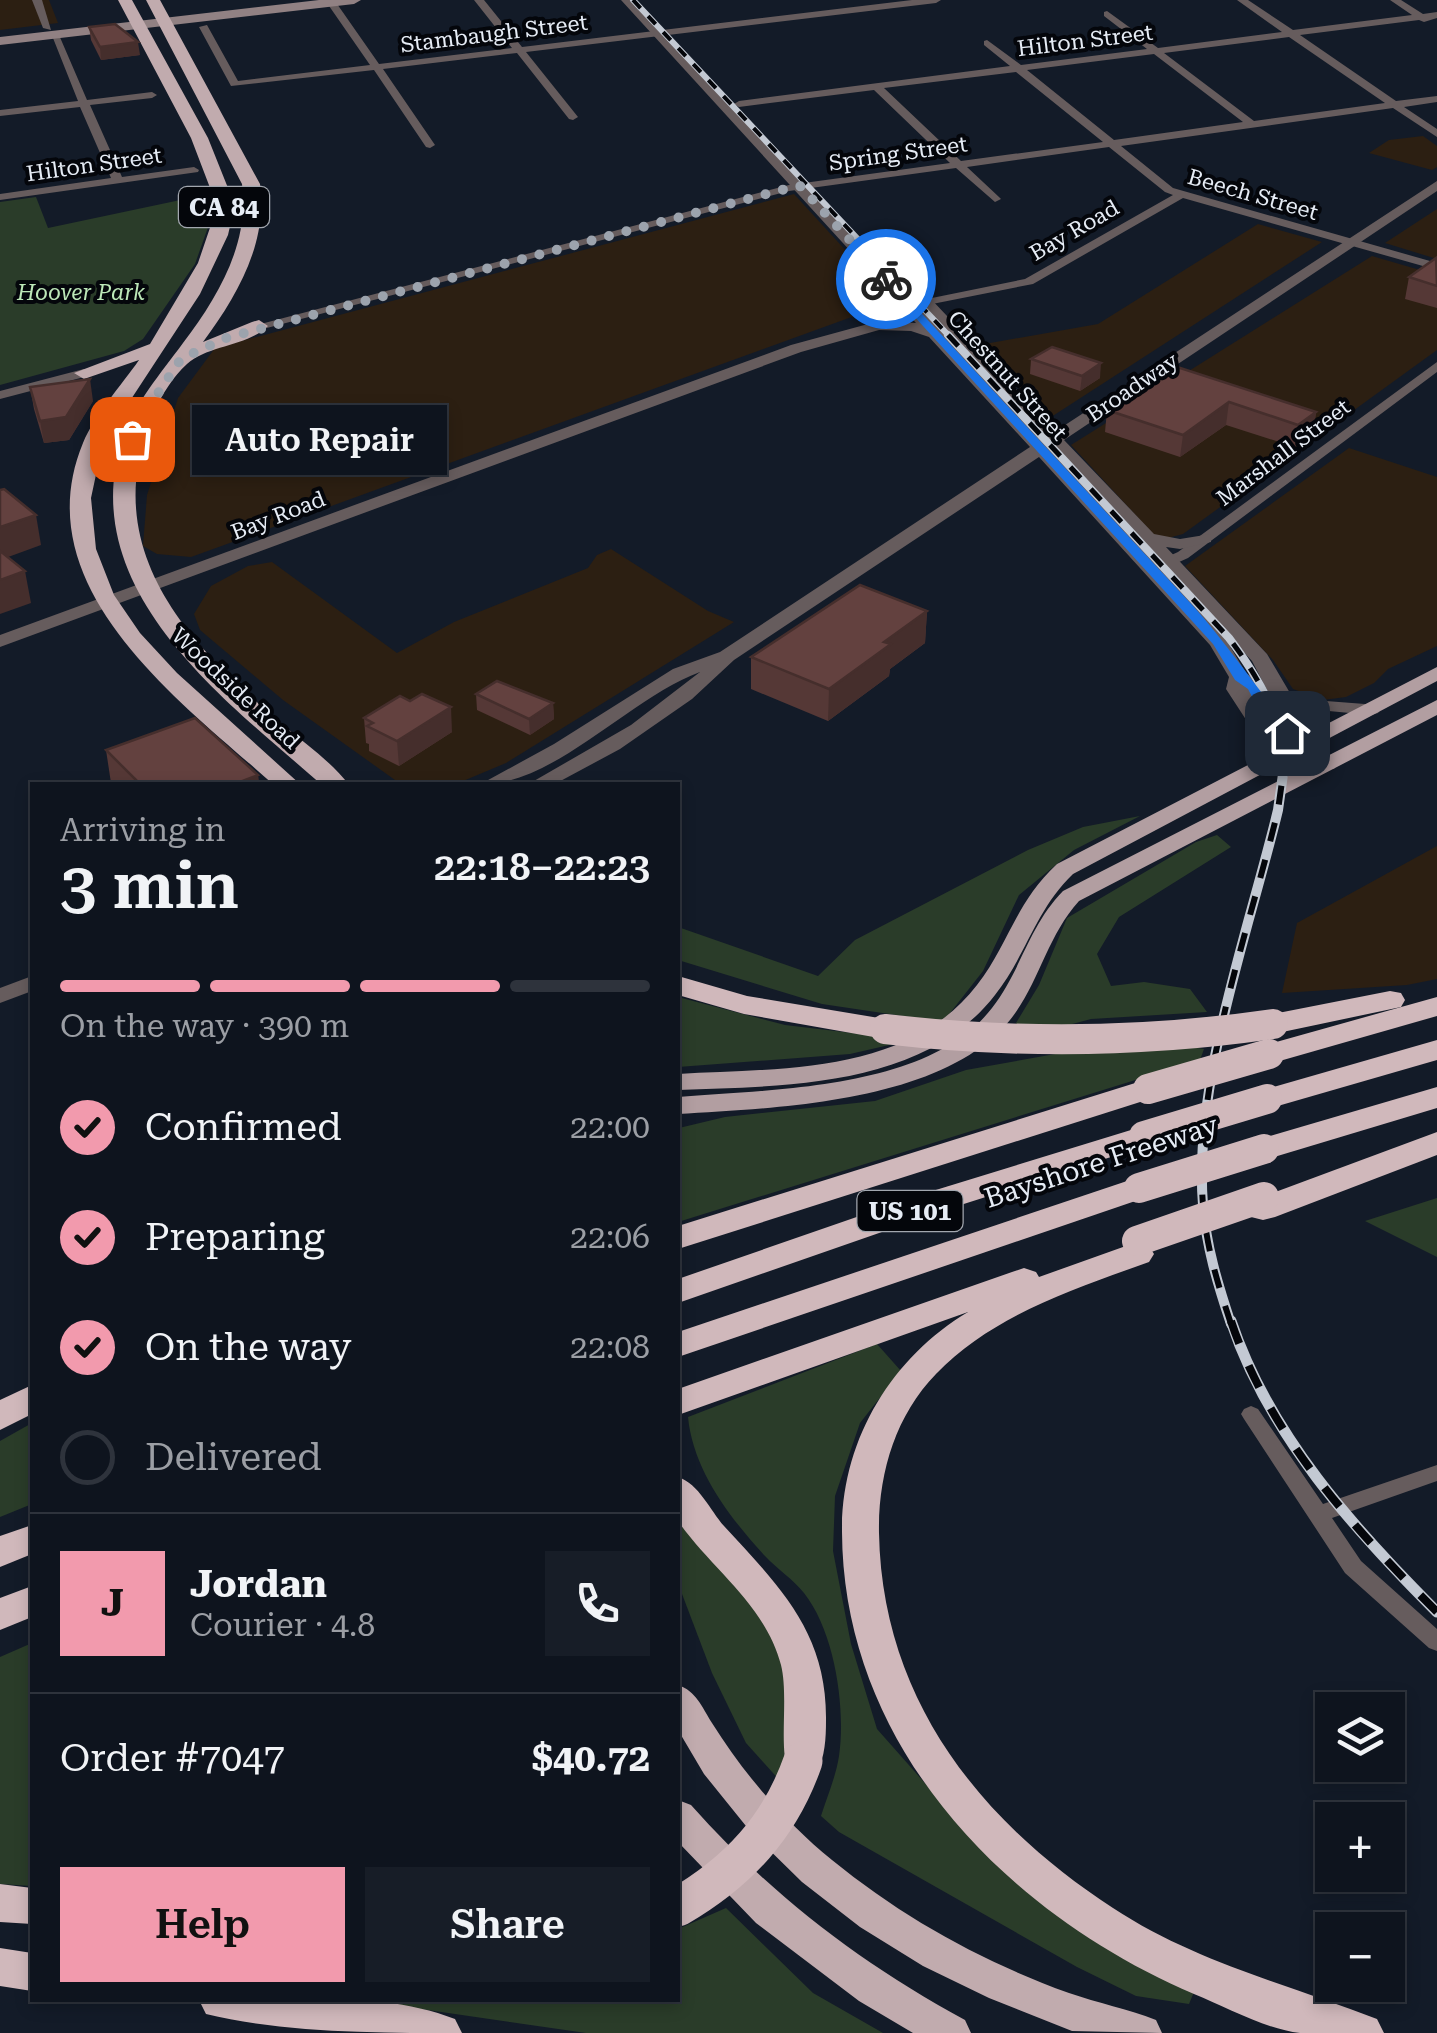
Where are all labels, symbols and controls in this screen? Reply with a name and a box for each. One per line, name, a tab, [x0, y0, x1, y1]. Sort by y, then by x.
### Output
street label: Stambaugh Street	[399, 10, 589, 57]
street label: Hilton Street	[1016, 20, 1154, 61]
street label: Spring Street	[827, 131, 969, 176]
street label: Hilton Street	[25, 143, 163, 186]
street label: Beech Street	[1185, 164, 1321, 225]
road number: CA 84	[179, 187, 269, 227]
street label: Bay Road	[1025, 195, 1123, 266]
courier	[836, 229, 936, 329]
icon: bike	[859, 252, 914, 307]
park label: Hoover Park	[16, 280, 145, 305]
street label: Chestnut Street	[943, 306, 1072, 445]
street label: Broadway	[1082, 348, 1183, 427]
street label: Marshall Street	[1212, 394, 1355, 511]
pin	[90, 397, 175, 482]
callout: Auto Repair	[192, 404, 447, 474]
icon: bag	[105, 412, 160, 467]
text: Auto Repair	[225, 421, 414, 459]
street label: Bay Road	[228, 486, 329, 545]
street label: Woodside Road	[167, 623, 305, 754]
pin	[1245, 691, 1330, 776]
icon: home	[1260, 706, 1315, 761]
text: Arriving in	[60, 811, 225, 849]
text: 22:18–22:23	[434, 845, 650, 889]
text: 3 min	[60, 848, 239, 924]
text: On the way · 390 m	[60, 1007, 349, 1045]
icon: check	[60, 1100, 115, 1155]
text: Confirmed	[145, 1105, 342, 1149]
text: 22:00	[570, 1108, 650, 1146]
street label: Bayshore Freeway	[980, 1108, 1223, 1215]
road number: US 101	[858, 1191, 962, 1231]
icon: check	[60, 1210, 115, 1265]
text: Preparing	[145, 1215, 325, 1259]
text: 22:06	[570, 1218, 650, 1256]
icon: check	[60, 1320, 115, 1375]
text: On the way	[145, 1325, 351, 1369]
text: 22:08	[570, 1328, 650, 1366]
text: Delivered	[145, 1435, 322, 1479]
button: phone	[545, 1551, 650, 1656]
text: Jordan	[190, 1562, 327, 1606]
text: J	[101, 1581, 124, 1625]
text: Courier · 4.8	[190, 1606, 375, 1644]
map controls	[1315, 1692, 1405, 2002]
button: layers	[1315, 1692, 1405, 1782]
text: Order #7047	[60, 1736, 285, 1780]
text: $40.72	[532, 1736, 650, 1780]
button: +	[1315, 1802, 1405, 1892]
button: Help	[60, 1867, 345, 1982]
button: Share	[365, 1867, 650, 1982]
button: −	[1315, 1912, 1405, 2002]

